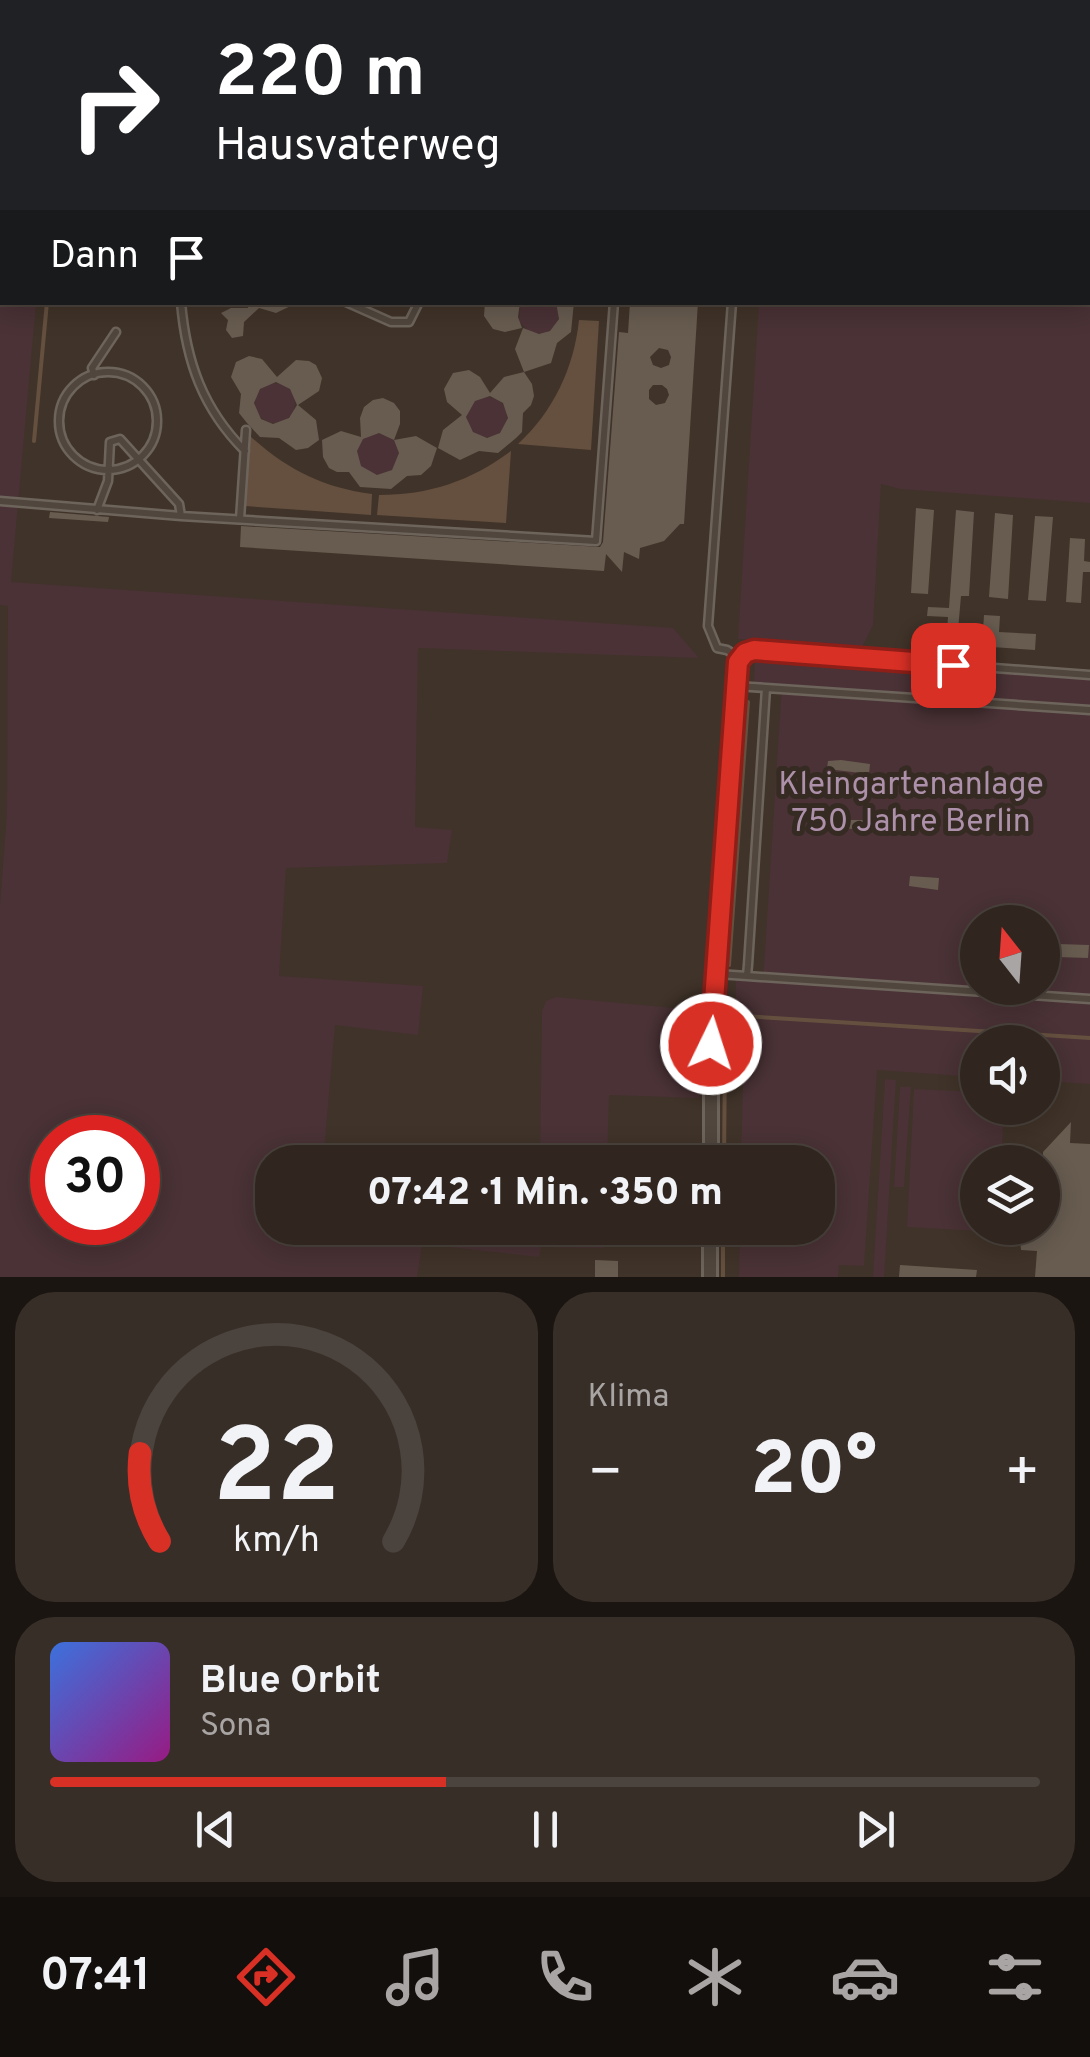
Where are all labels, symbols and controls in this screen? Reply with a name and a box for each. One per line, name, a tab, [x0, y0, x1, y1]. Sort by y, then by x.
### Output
text: 220 m	[215, 32, 425, 121]
icon: right	[50, 40, 180, 170]
text: Hausvaterweg	[215, 119, 501, 176]
icon: arrive	[159, 230, 214, 285]
text: Dann	[50, 233, 139, 282]
pin	[911, 623, 996, 708]
icon: arrive	[926, 638, 981, 693]
park label: Kleingartenanlage 750 Jahre Berlin	[778, 766, 1044, 843]
north arrow	[960, 905, 1060, 1005]
map controls	[960, 905, 1060, 1245]
position arrow	[659, 992, 763, 1096]
button: sound	[960, 1025, 1060, 1125]
speed limit sign: 30	[30, 1115, 160, 1245]
button: layers	[960, 1145, 1060, 1245]
text: 07:42 · 1 Min. · 350 m	[367, 1170, 723, 1219]
text: Klima	[588, 1378, 669, 1418]
text: 22	[213, 1407, 340, 1539]
text: 20°	[750, 1426, 877, 1521]
text: −	[588, 1440, 623, 1510]
text: +	[1005, 1440, 1040, 1510]
text: km/h	[233, 1519, 320, 1565]
text: Blue Orbit	[200, 1658, 381, 1707]
text: Sona	[200, 1707, 271, 1747]
icon: previous	[188, 1802, 243, 1857]
icon: pause	[518, 1802, 573, 1857]
icon: next	[848, 1802, 903, 1857]
icon: directions	[231, 1942, 301, 2012]
icon: music	[380, 1942, 450, 2012]
icon: phone	[530, 1942, 600, 2012]
icon: climate	[680, 1942, 750, 2012]
icon: car	[830, 1942, 900, 2012]
icon: filters	[980, 1942, 1050, 2012]
text: 07:41	[40, 1949, 151, 2006]

